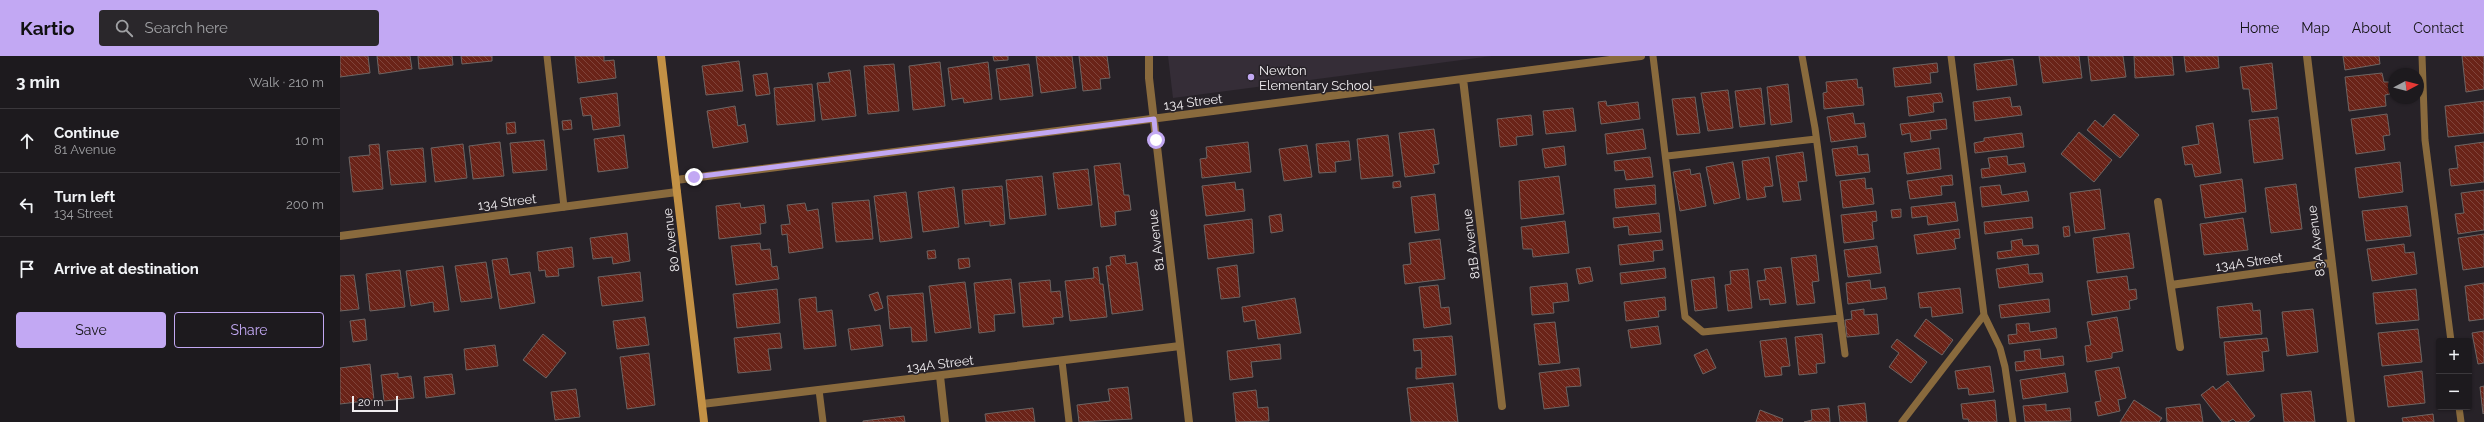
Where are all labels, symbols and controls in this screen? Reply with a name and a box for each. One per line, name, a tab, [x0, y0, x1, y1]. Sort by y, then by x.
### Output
search box	[99, 10, 379, 46]
text: Kartio	[20, 17, 75, 39]
icon: search	[113, 17, 135, 39]
text: Search here	[145, 19, 228, 37]
text: Home	[2240, 20, 2279, 36]
text: Map	[2301, 20, 2330, 36]
text: About	[2352, 20, 2391, 36]
text: Contact	[2413, 20, 2464, 36]
place label: Newton Elementary School	[1259, 63, 1373, 93]
north arrow	[2388, 68, 2424, 104]
text: 3 min	[16, 72, 60, 92]
marker: Newton Elementary School	[1246, 72, 1256, 82]
text: Walk · 210 m	[249, 75, 324, 90]
street label: 134 Street	[1163, 91, 1224, 113]
text: Continue	[54, 124, 119, 142]
icon: ahead	[16, 130, 38, 152]
route start	[1147, 131, 1165, 149]
text: 10 m	[295, 133, 324, 148]
text: 81 Avenue	[54, 142, 116, 157]
route end	[685, 168, 703, 186]
text: Turn left	[54, 188, 115, 206]
street label: 134 Street	[477, 191, 538, 213]
icon: left	[16, 194, 38, 216]
text: 200 m	[286, 197, 324, 212]
street label: 83A Avenue	[2304, 204, 2328, 277]
text: 134 Street	[54, 206, 113, 221]
street label: 80 Avenue	[660, 207, 682, 273]
street label: 81 Avenue	[1145, 208, 1167, 272]
street label: 81B Avenue	[1459, 208, 1483, 280]
street label: 134A Street	[2215, 250, 2284, 274]
icon: arrive	[16, 258, 38, 280]
text: Arrive at destination	[54, 260, 199, 278]
button: Save	[16, 312, 166, 348]
button: Share	[174, 312, 324, 348]
map controls	[2436, 338, 2472, 410]
button: +	[2436, 338, 2472, 374]
street label: 134A Street	[906, 352, 975, 376]
button: −	[2436, 374, 2472, 410]
scale bar	[352, 394, 398, 413]
text: 20 m	[358, 396, 383, 409]

